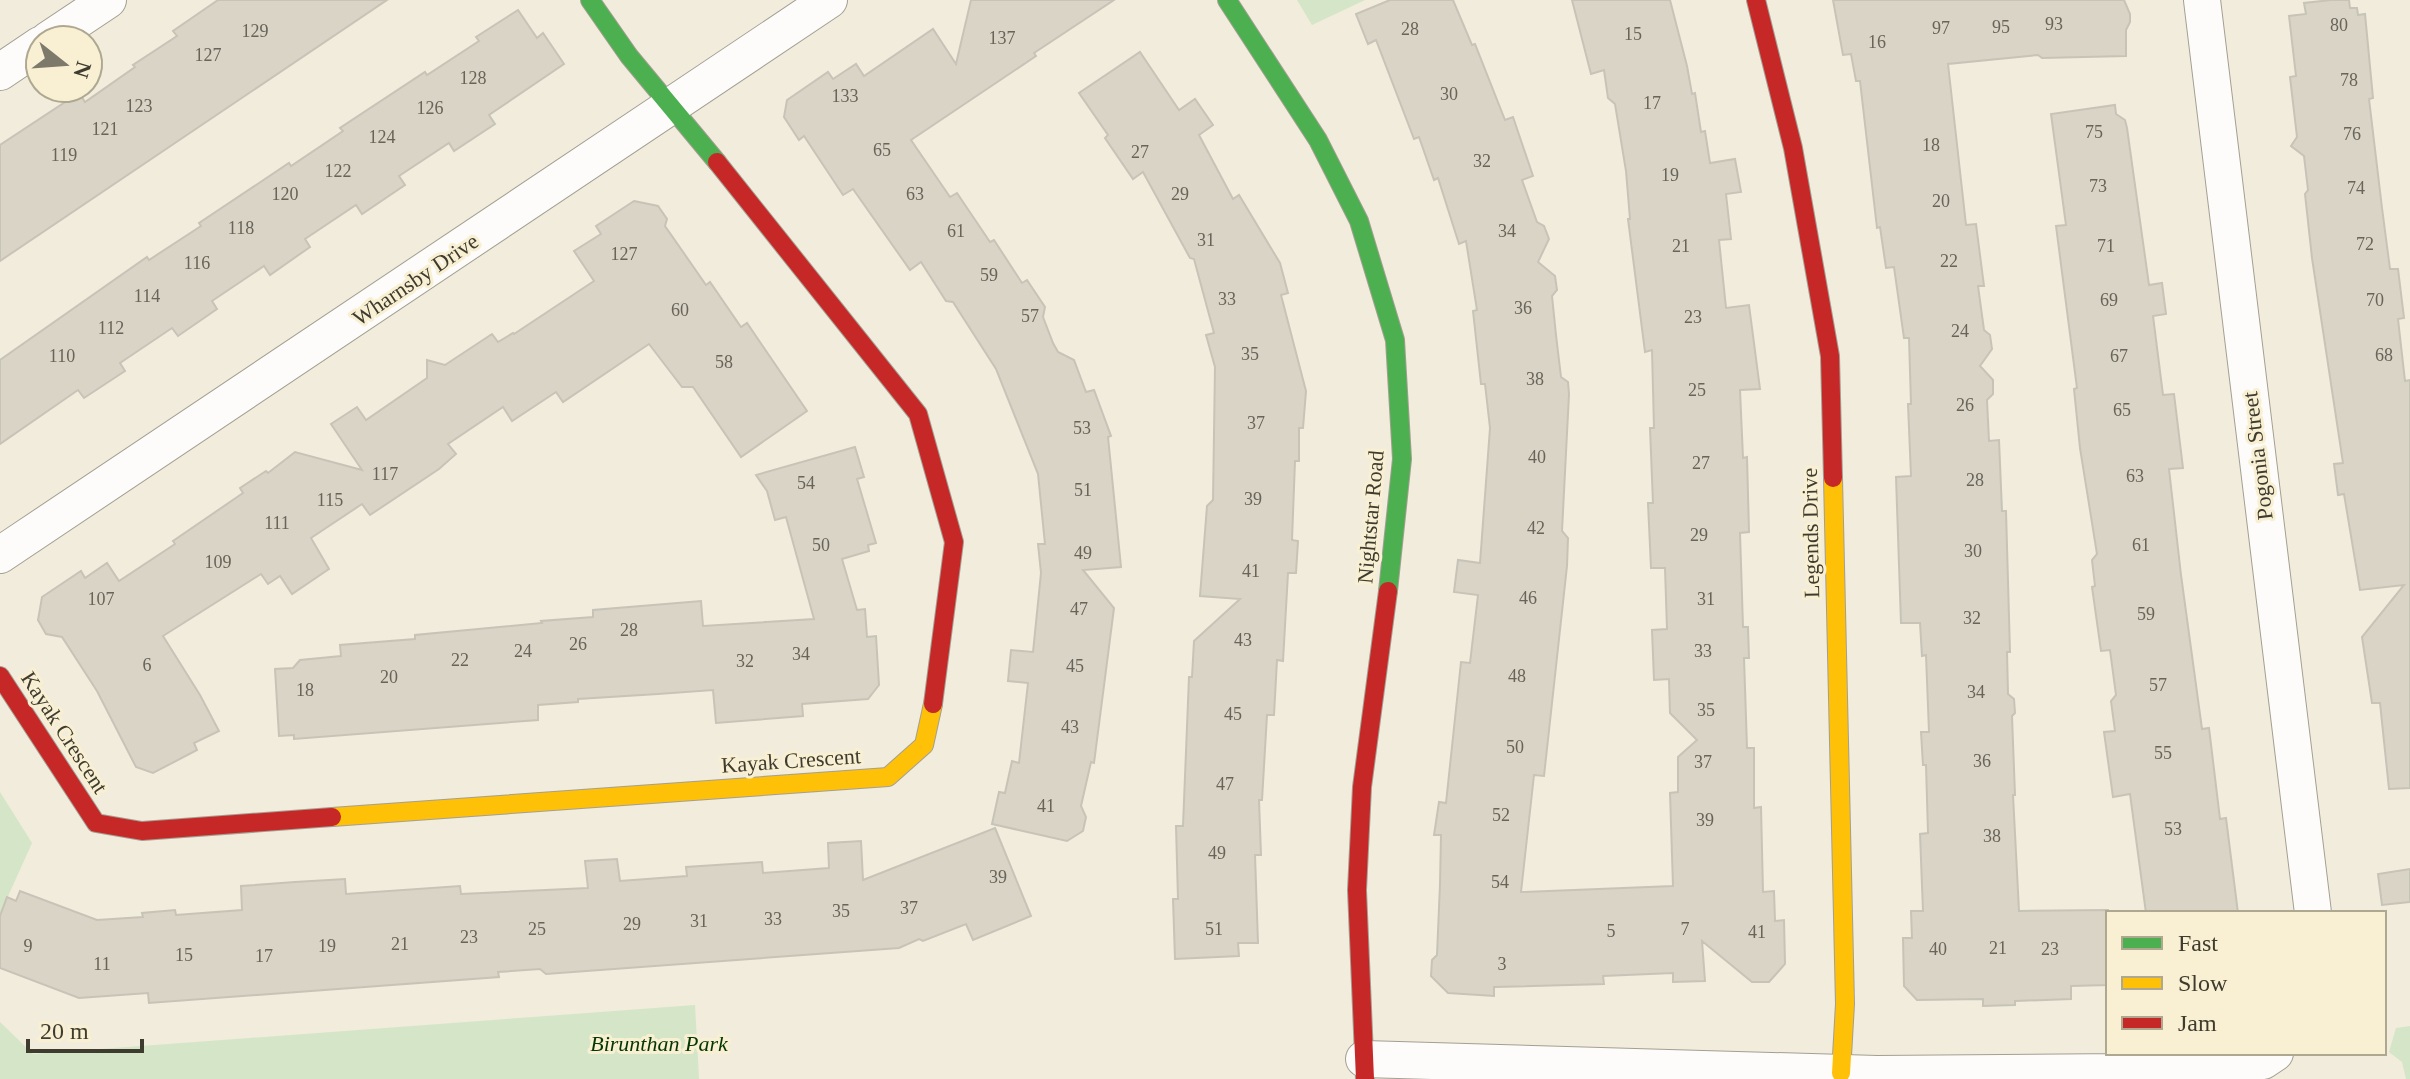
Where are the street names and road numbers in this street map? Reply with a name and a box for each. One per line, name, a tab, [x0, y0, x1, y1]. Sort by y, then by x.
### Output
street label: Wharnsby Drive	[348, 228, 483, 331]
street label: Pogonia Street	[2237, 390, 2278, 521]
street label: Nightstar Road	[1352, 449, 1389, 585]
street label: Legends Drive	[1797, 468, 1824, 598]
street label: Kayak Crescent	[16, 667, 113, 798]
street label: Kayak Crescent	[720, 743, 862, 778]

